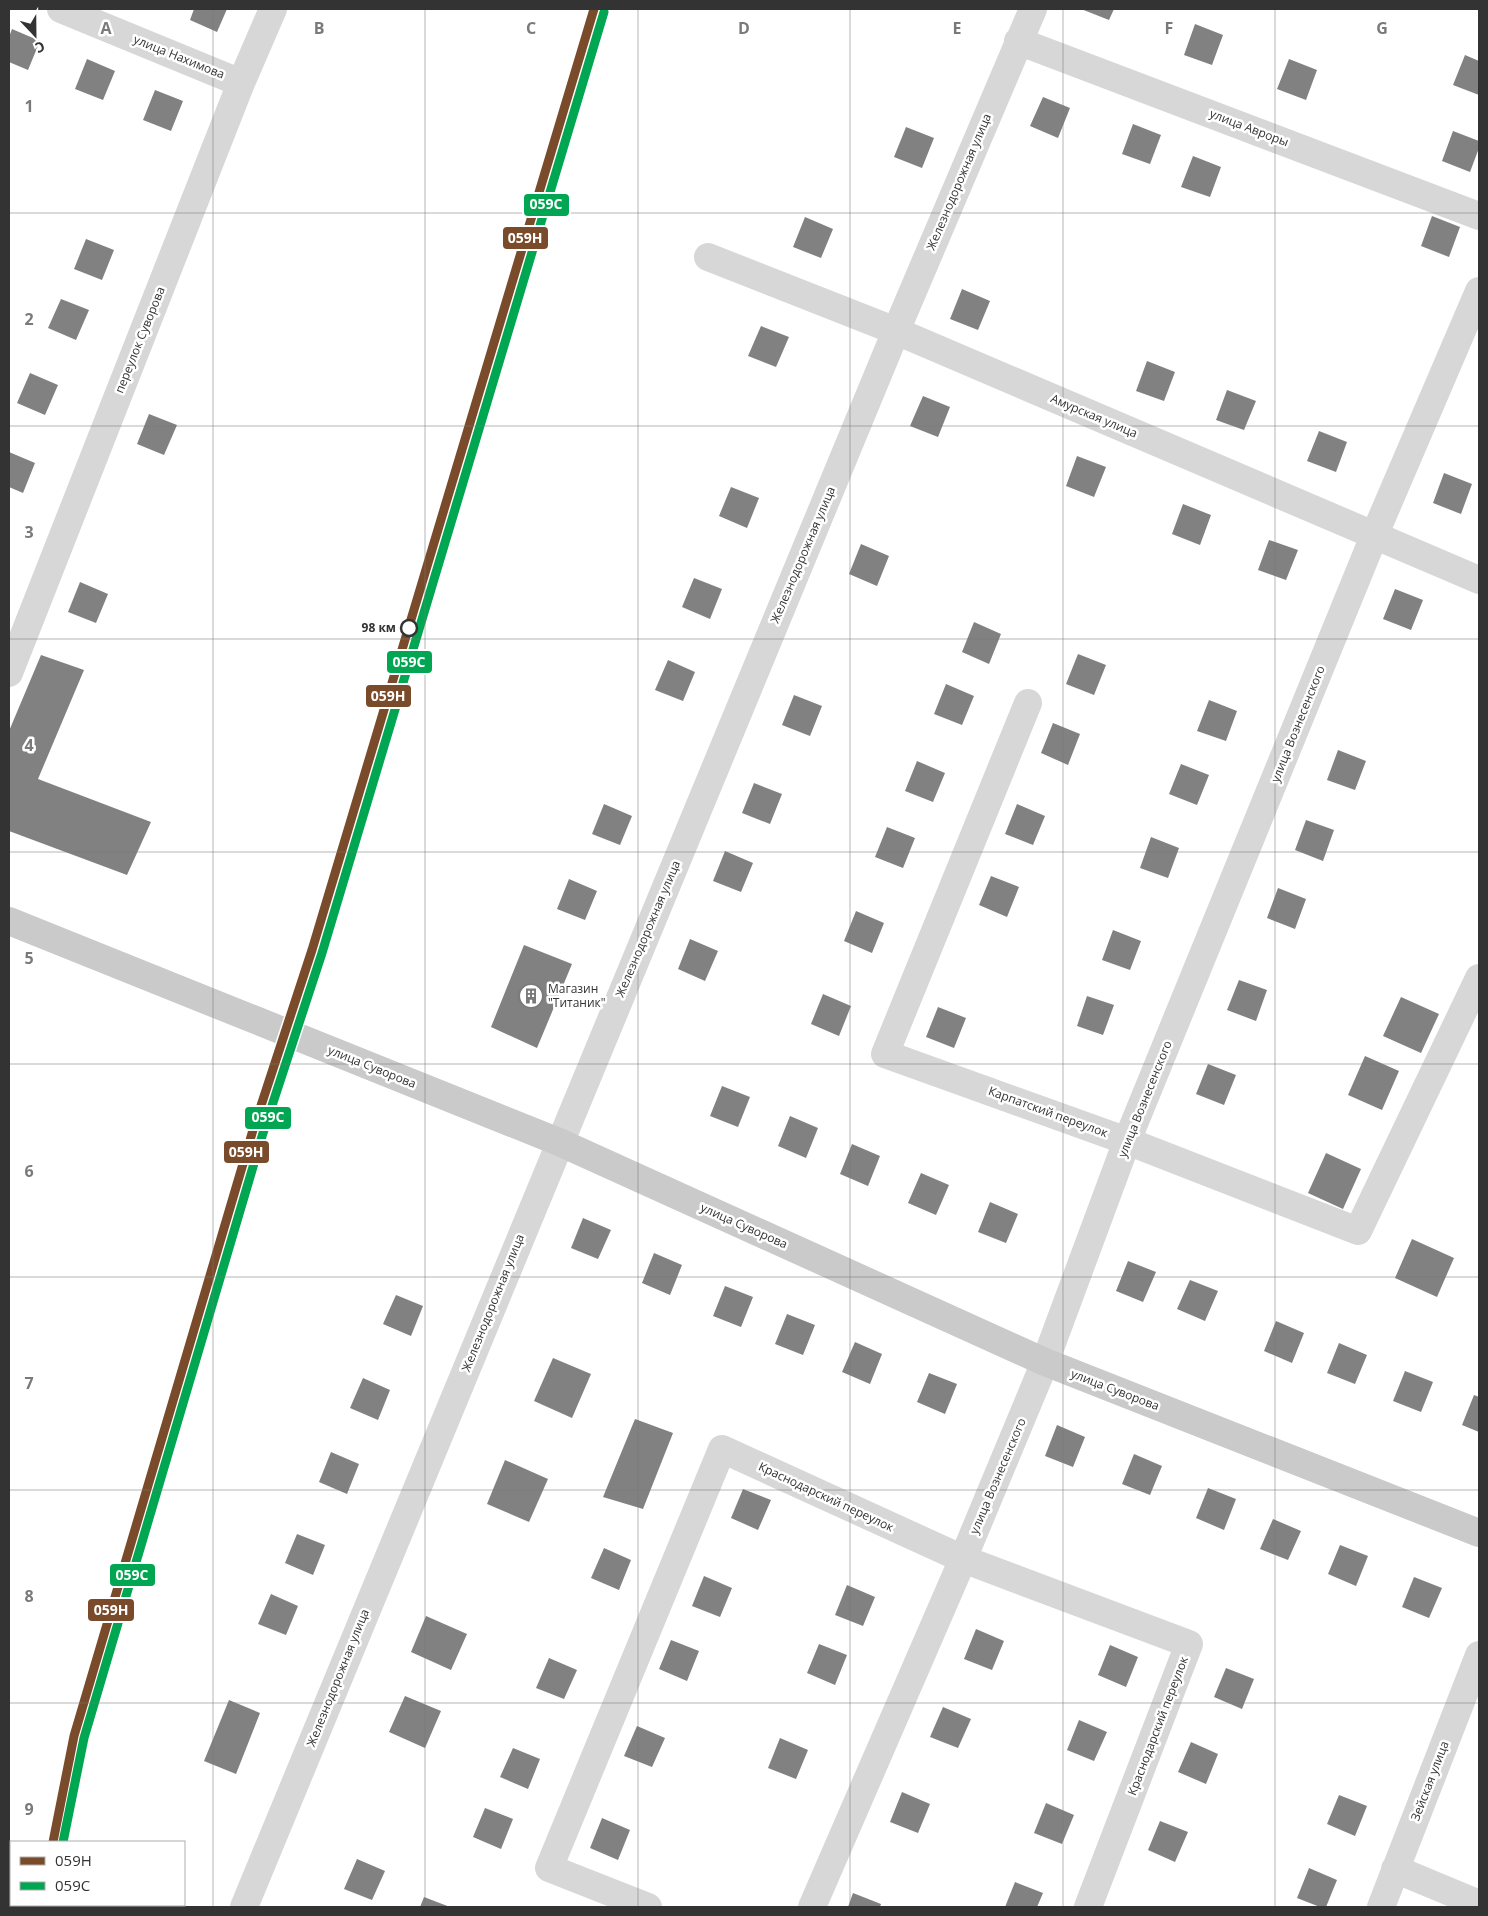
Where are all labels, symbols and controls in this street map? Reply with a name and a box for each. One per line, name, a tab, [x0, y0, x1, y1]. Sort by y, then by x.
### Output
north arrow	[10, 10, 60, 60]
text: A	[100, 17, 112, 39]
text: B	[314, 17, 324, 39]
text: C	[526, 17, 536, 39]
text: D	[738, 17, 750, 39]
text: E	[953, 17, 962, 39]
text: F	[1165, 17, 1173, 39]
text: G	[1376, 17, 1388, 39]
street label: улица Нахимова	[131, 31, 227, 83]
text: С	[32, 37, 48, 58]
text: 1	[24, 95, 34, 117]
street label: улица Авроры	[1207, 105, 1291, 150]
street label: Железнодорожная улица	[922, 111, 995, 253]
line badge: 059С	[523, 193, 570, 217]
text: 059С	[530, 194, 563, 213]
line badge: 059Н	[502, 226, 549, 250]
text: 059Н	[508, 228, 542, 247]
street label: переулок Суворова	[110, 284, 169, 396]
text: 2	[24, 308, 34, 330]
street label: Амурская улица	[1048, 390, 1140, 441]
street label: Железнодорожная улица	[766, 484, 839, 626]
text: 3	[24, 521, 34, 543]
place label: 98 км	[362, 619, 396, 636]
marker: 98 км	[400, 619, 418, 637]
line badge: 059С	[386, 650, 433, 674]
text: 059С	[393, 652, 426, 671]
street label: улица Вознесенского	[1266, 663, 1329, 785]
line badge: 059Н	[365, 684, 412, 708]
text: 059Н	[371, 686, 405, 705]
text: 4	[24, 734, 34, 756]
street label: Железнодорожная улица	[611, 858, 684, 1000]
text: 5	[24, 947, 34, 969]
place label: Магазин "Титаник"	[548, 980, 606, 1011]
building icon: Магазин "Титаник"	[518, 983, 544, 1009]
street label: улица Вознесенского	[1113, 1038, 1176, 1160]
street label: улица Суворова	[326, 1041, 419, 1092]
street label: Карпатский переулок	[986, 1082, 1111, 1141]
line badge: 059С	[244, 1106, 292, 1130]
text: 059С	[252, 1107, 285, 1126]
line badge: 059Н	[223, 1140, 270, 1164]
text: 059Н	[229, 1142, 263, 1161]
text: 6	[24, 1160, 34, 1182]
street label: улица Суворова	[698, 1199, 790, 1252]
street label: Железнодорожная улица	[457, 1231, 528, 1374]
street label: улица Суворова	[1068, 1365, 1162, 1414]
text: 7	[24, 1372, 34, 1394]
street label: улица Вознесенского	[965, 1415, 1030, 1536]
street label: Краснодарский переулок	[756, 1458, 897, 1536]
line badge: 059С	[109, 1563, 156, 1587]
text: 059С	[116, 1565, 149, 1584]
text: 8	[24, 1585, 34, 1607]
line badge: 059Н	[87, 1598, 135, 1622]
text: 059Н	[94, 1600, 128, 1619]
street label: Железнодорожная улица	[302, 1606, 373, 1749]
street label: Краснодарский переулок	[1123, 1653, 1192, 1798]
street label: Зейская улица	[1406, 1738, 1453, 1823]
text: 9	[24, 1798, 34, 1820]
legend	[10, 1841, 185, 1906]
text: 059Н	[55, 1850, 92, 1870]
text: 059С	[55, 1875, 90, 1895]

